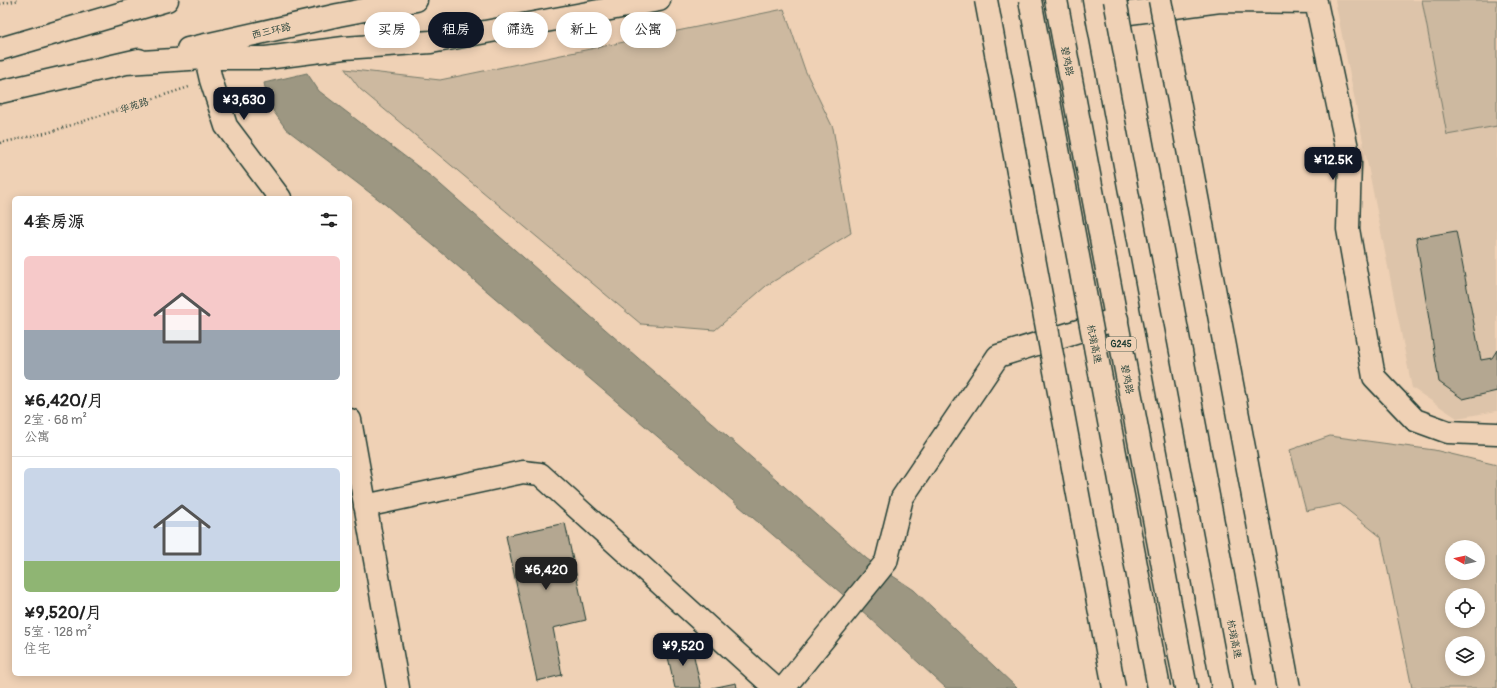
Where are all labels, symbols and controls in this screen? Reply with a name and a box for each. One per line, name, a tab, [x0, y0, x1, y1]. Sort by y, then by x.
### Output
chip: 买房	[364, 12, 420, 48]
chip: 租房	[428, 12, 484, 48]
chip: 筛选	[492, 12, 548, 48]
chip: 新上	[556, 12, 612, 48]
chip: 公寓	[620, 12, 676, 48]
street label: 西三环路	[250, 21, 292, 41]
street label: 碧鸡路	[1058, 45, 1076, 77]
pin: ¥3,630	[211, 87, 277, 121]
text: ¥3,630	[222, 92, 266, 108]
street label: 华苑路	[118, 96, 150, 116]
pin: ¥12.5K	[1300, 147, 1366, 181]
text: ¥12.5K	[1313, 152, 1353, 168]
icon: filters	[318, 209, 340, 231]
text: 4套房源	[24, 211, 85, 232]
icon: home	[146, 282, 218, 354]
street label: 杭瑞高速	[1084, 323, 1104, 365]
road number: G245	[1106, 337, 1136, 351]
street label: 碧鸡路	[1118, 363, 1136, 395]
text: ¥6,420/月	[24, 390, 104, 411]
text: 2室 · 68 m²	[24, 412, 87, 428]
text: 公寓	[24, 429, 50, 445]
icon: home	[146, 494, 218, 566]
north arrow	[1445, 540, 1485, 580]
map controls	[1445, 540, 1485, 676]
pin: ¥6,420	[513, 557, 579, 591]
text: ¥6,420	[524, 562, 568, 578]
button: locate	[1445, 588, 1485, 628]
text: ¥9,520/月	[24, 602, 102, 623]
street label: 杭瑞高速	[1224, 618, 1244, 660]
text: 5室 · 128 m²	[24, 624, 92, 640]
pin: ¥9,520	[650, 633, 716, 667]
button: layers	[1445, 636, 1485, 676]
text: ¥9,520	[662, 638, 704, 654]
text: 住宅	[24, 641, 50, 657]

